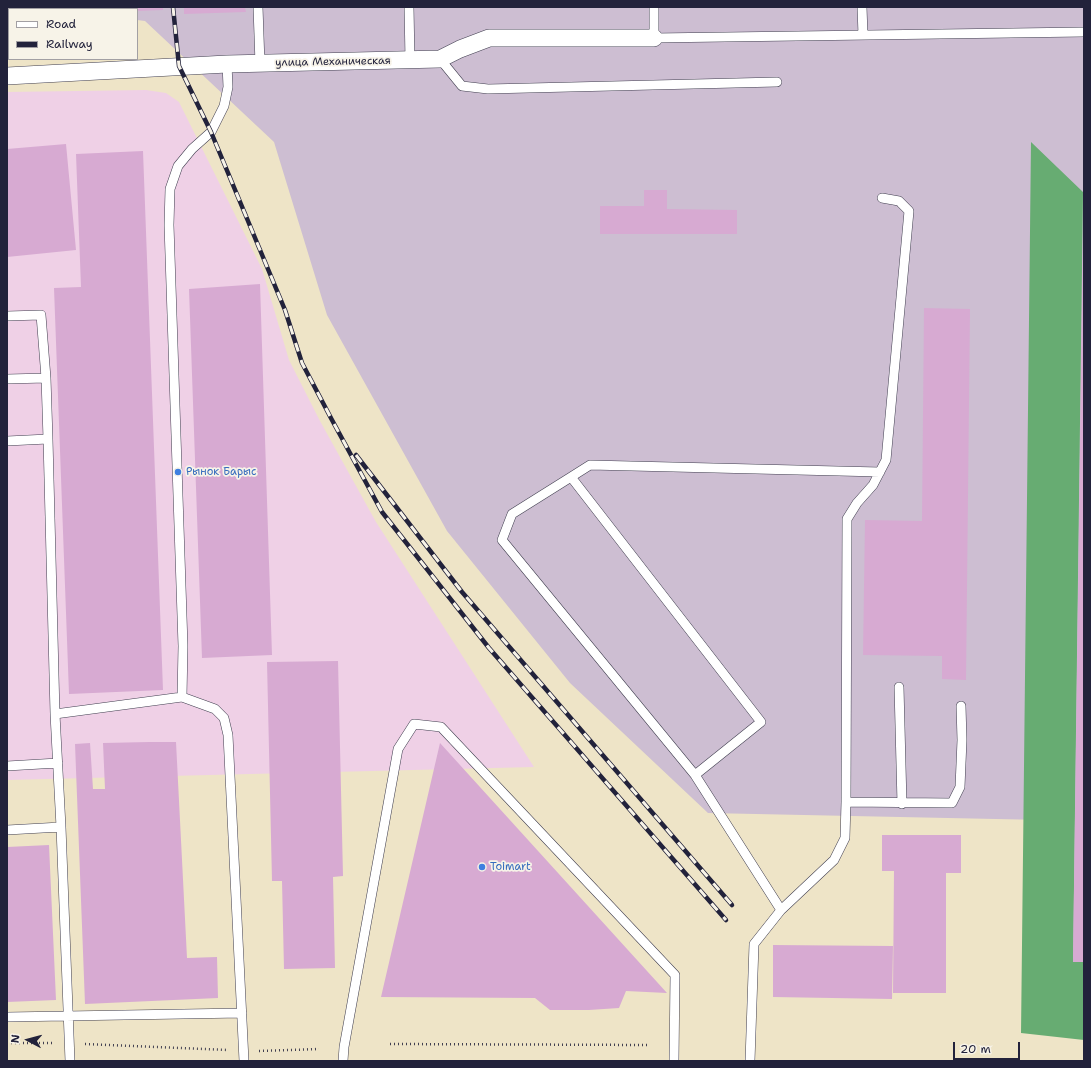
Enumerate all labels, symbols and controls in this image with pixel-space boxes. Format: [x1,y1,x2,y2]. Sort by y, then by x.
legend [8,8,138,60]
text: Road [46,16,76,32]
text: Railway [46,36,93,52]
street label: улица Механическая [275,54,391,70]
place label: Рынок Барыс [186,465,257,479]
marker: Рынок Барыс [173,467,183,477]
place label: Toimart [490,860,531,874]
marker: Toimart [477,862,487,872]
north arrow [8,1020,48,1060]
text: N [8,1034,23,1044]
scale bar [955,1034,1022,1060]
text: 20 m [960,1041,991,1057]

